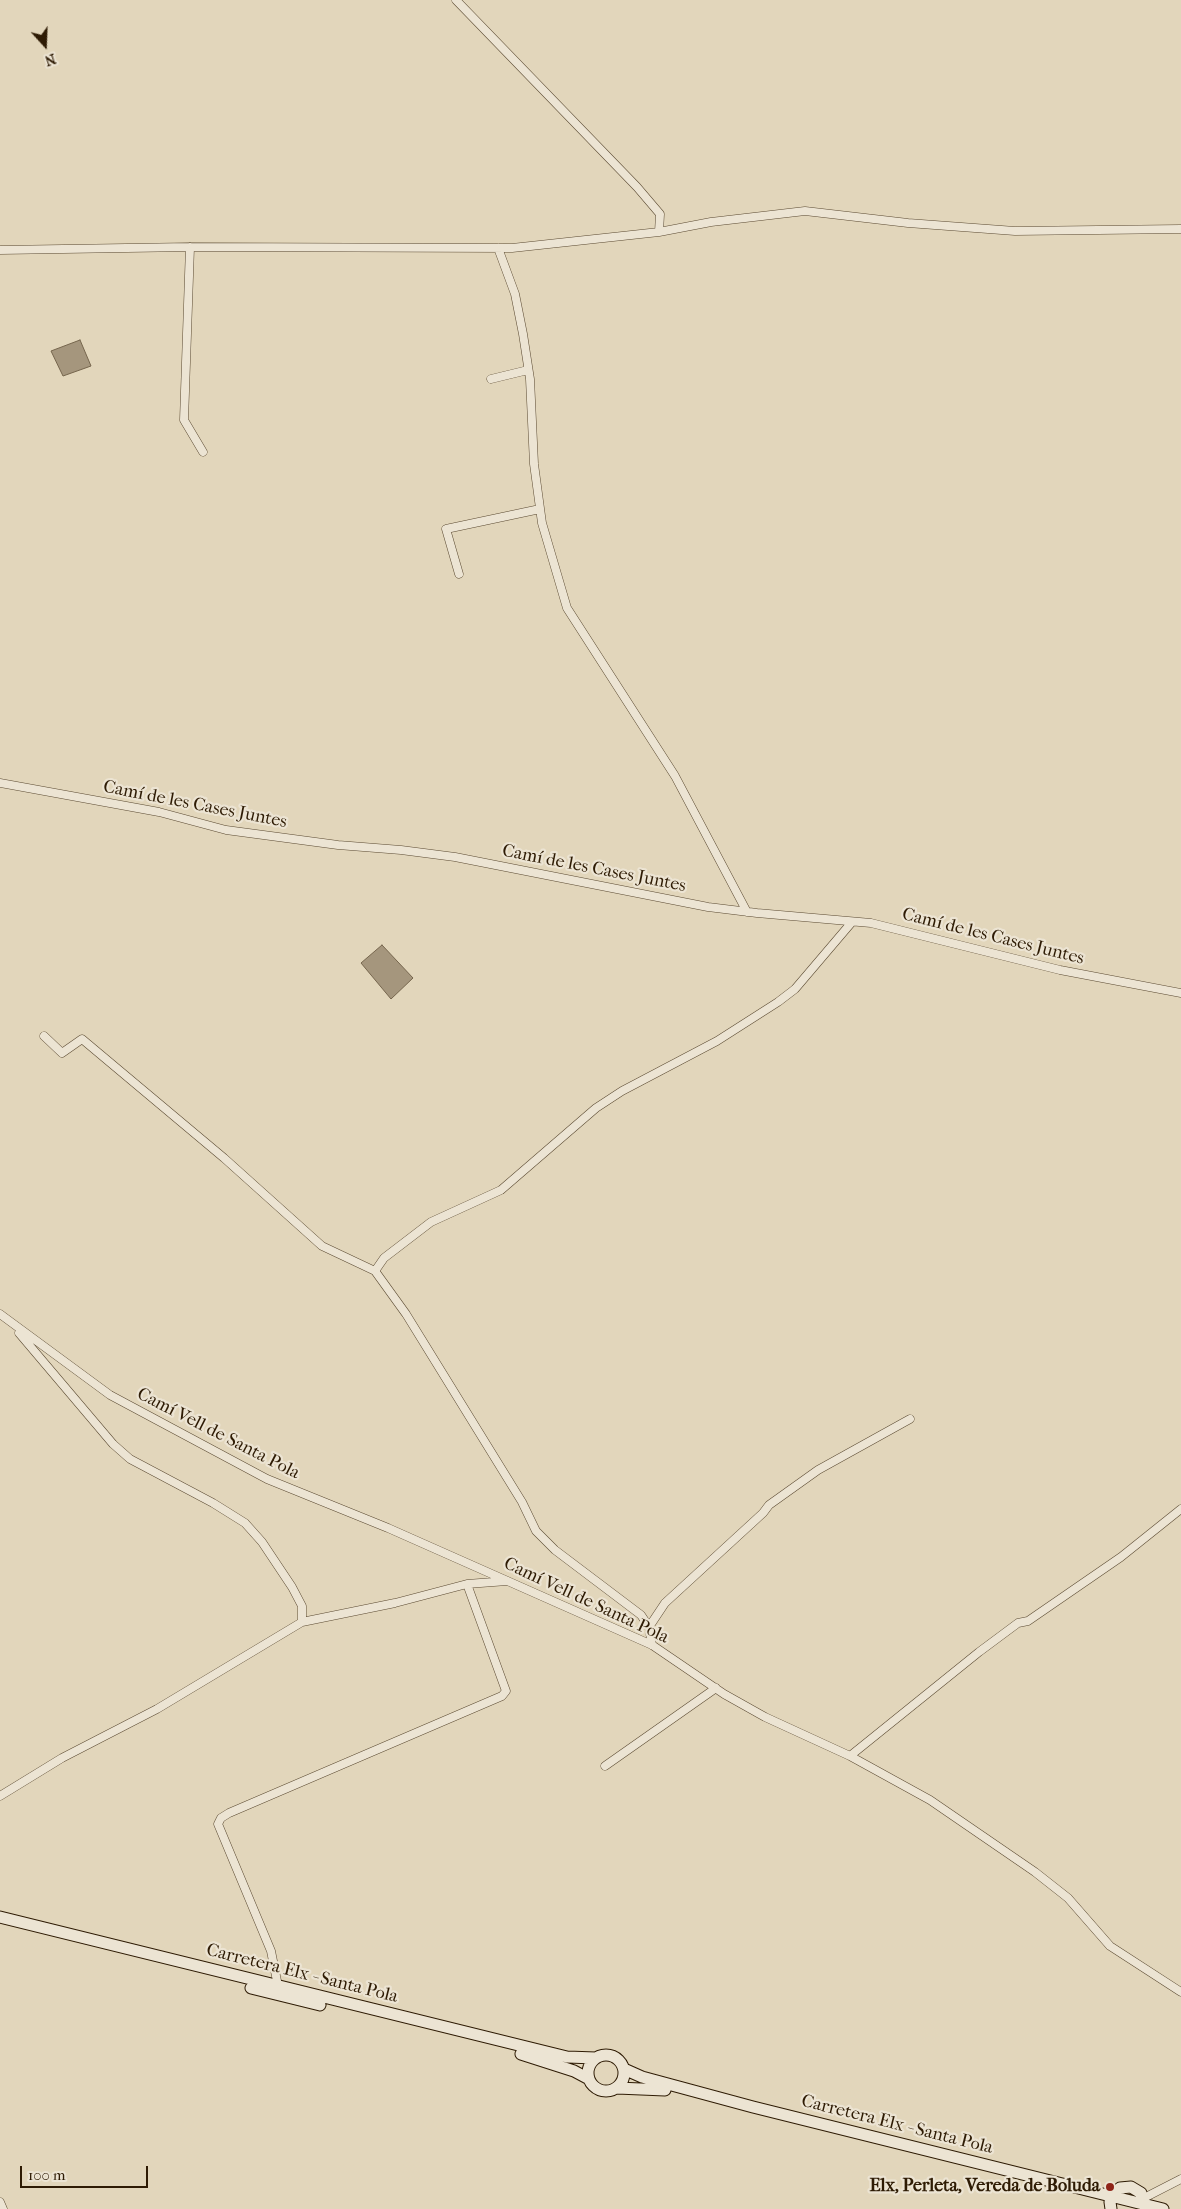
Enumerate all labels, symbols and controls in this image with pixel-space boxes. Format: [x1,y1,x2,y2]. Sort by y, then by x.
north arrow [20,20,70,70]
text: N [42,50,58,69]
street label: Camí de les Cases Juntes [101,777,289,833]
street label: Camí de les Cases Juntes [500,841,688,897]
street label: Camí de les Cases Juntes [900,904,1086,970]
street label: Camí Vell de Santa Pola [133,1384,303,1484]
street label: Camí Vell de Santa Pola [500,1553,672,1649]
street label: Carretera Elx - Santa Pola [204,1940,400,2008]
street label: Carretera Elx - Santa Pola [799,2091,995,2159]
scale bar [22,2156,150,2188]
text: 100 m [28,2166,66,2184]
place label: Elx, Perleta, Vereda de Boluda [870,2176,1100,2198]
marker: Elx, Perleta, Vereda de Boluda [1104,2181,1116,2193]

